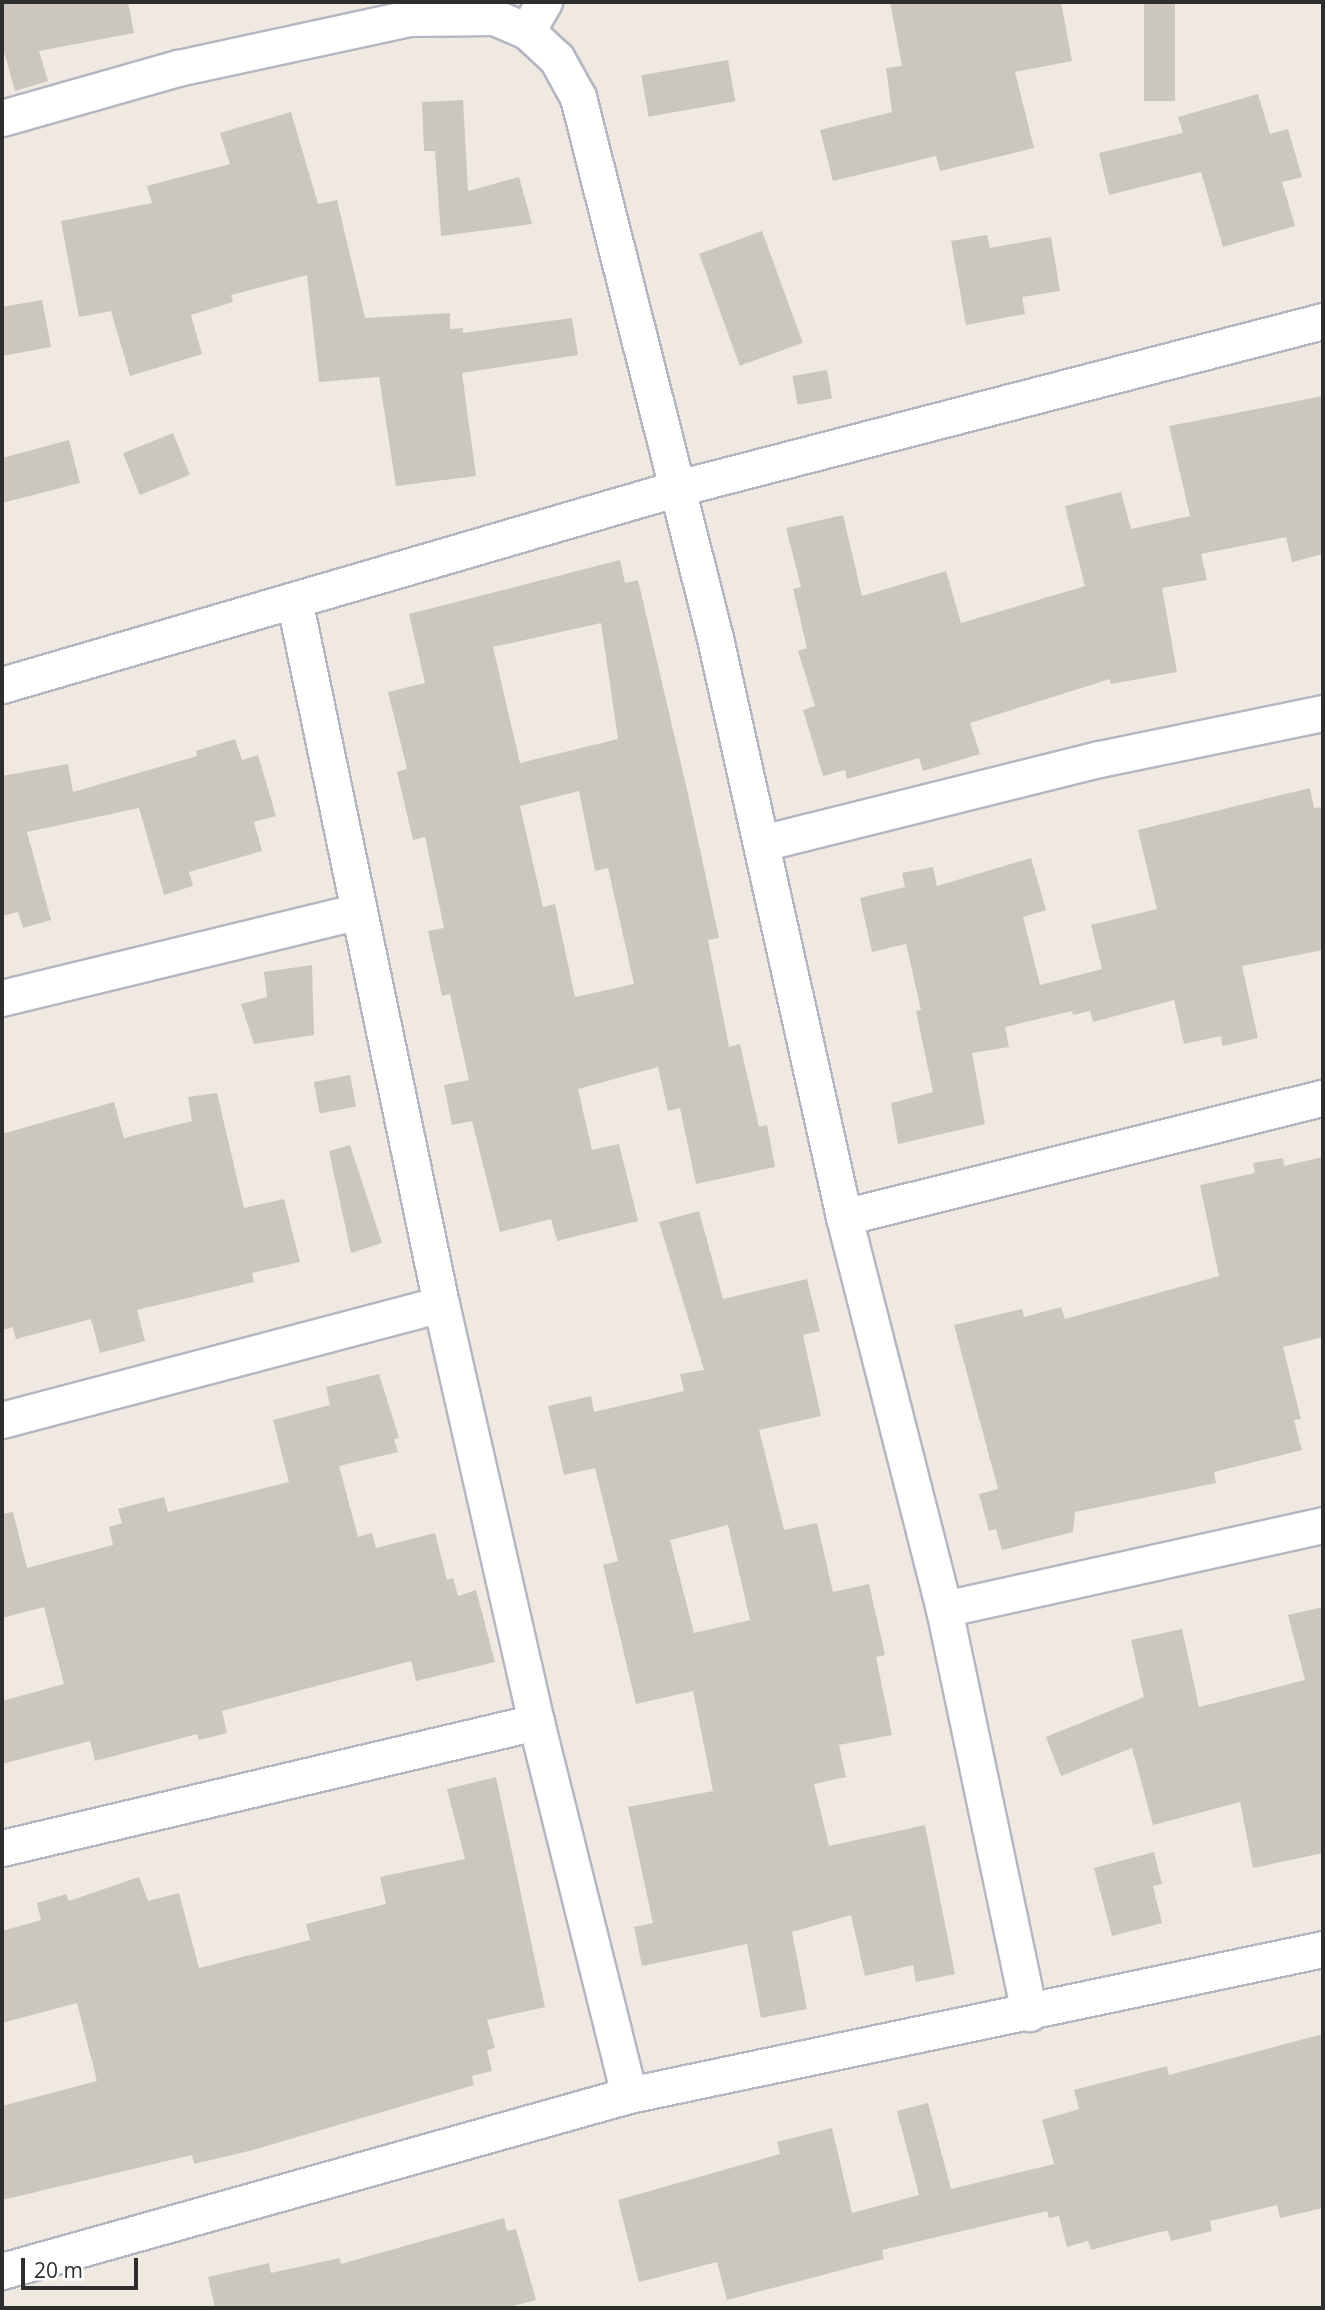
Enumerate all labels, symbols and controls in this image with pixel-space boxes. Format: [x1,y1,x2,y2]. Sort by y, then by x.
scale bar [24,2244,142,2288]
text: 20 m [34,2256,83,2284]

